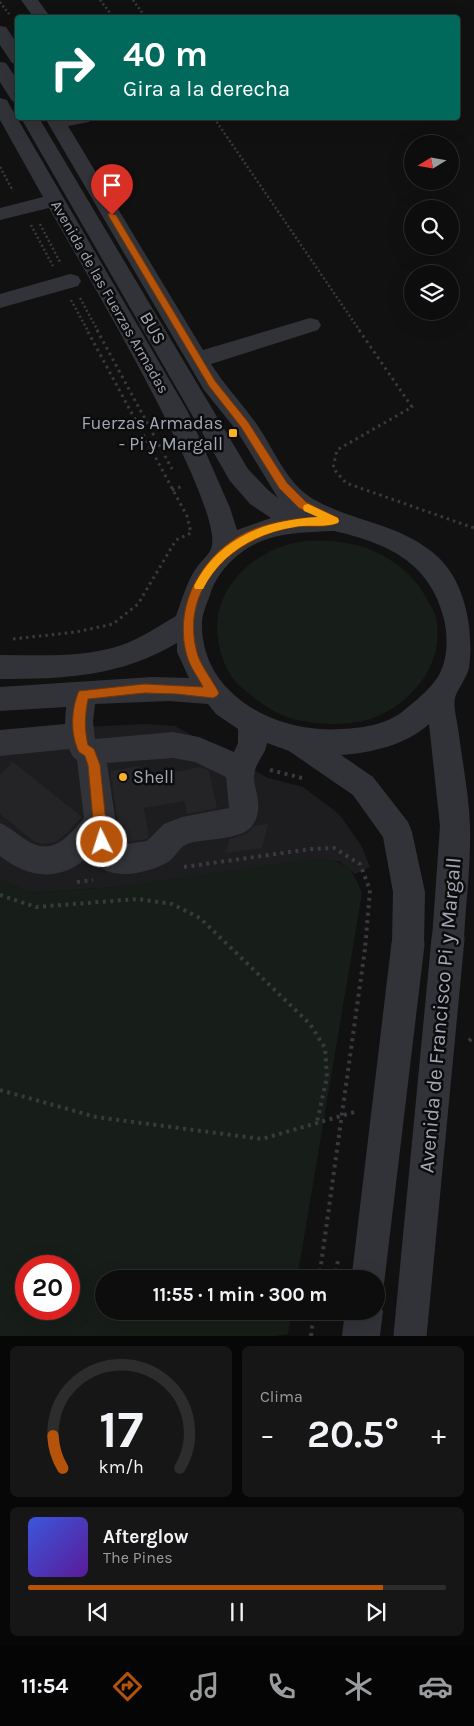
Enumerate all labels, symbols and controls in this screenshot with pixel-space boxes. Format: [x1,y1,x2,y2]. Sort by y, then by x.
text: 40 m [123,34,208,75]
icon: right [40,35,105,100]
text: Gira a la derecha [123,76,290,102]
north arrow [404,135,459,190]
map controls [404,135,459,320]
pin [91,164,133,215]
icon: arrive [98,171,126,199]
street label: Avenida de las Fuerzas Armadas [47,197,173,397]
button: search [404,200,459,255]
button: layers [404,265,459,320]
street label: BUS [135,308,171,348]
place label: Fuerzas Armadas - Pi y Margall [82,412,223,455]
marker: Fuerzas Armadas - Pi y Margall [227,427,239,439]
place label: Shell [133,766,174,788]
marker: Shell [117,771,129,783]
position arrow [75,815,127,867]
street label: Avenida de Francisco Pi y Margall [414,856,466,1174]
speed limit sign: 20 [15,1255,80,1320]
text: 11:55 · 1 min · 300 m [153,1284,327,1306]
text: Clima [260,1387,303,1406]
text: 17 [99,1399,143,1460]
text: 20.5° [307,1412,399,1457]
text: − [260,1418,275,1451]
text: + [431,1418,446,1451]
text: km/h [98,1457,144,1478]
text: Afterglow [103,1526,189,1548]
text: The Pines [103,1548,173,1567]
icon: previous [84,1598,112,1626]
icon: pause [223,1598,251,1626]
icon: next [362,1598,390,1626]
icon: directions [110,1669,145,1704]
icon: music [187,1669,222,1704]
icon: phone [264,1669,299,1704]
icon: climate [341,1669,376,1704]
icon: car [418,1669,453,1704]
text: 11:54 [21,1673,68,1699]

